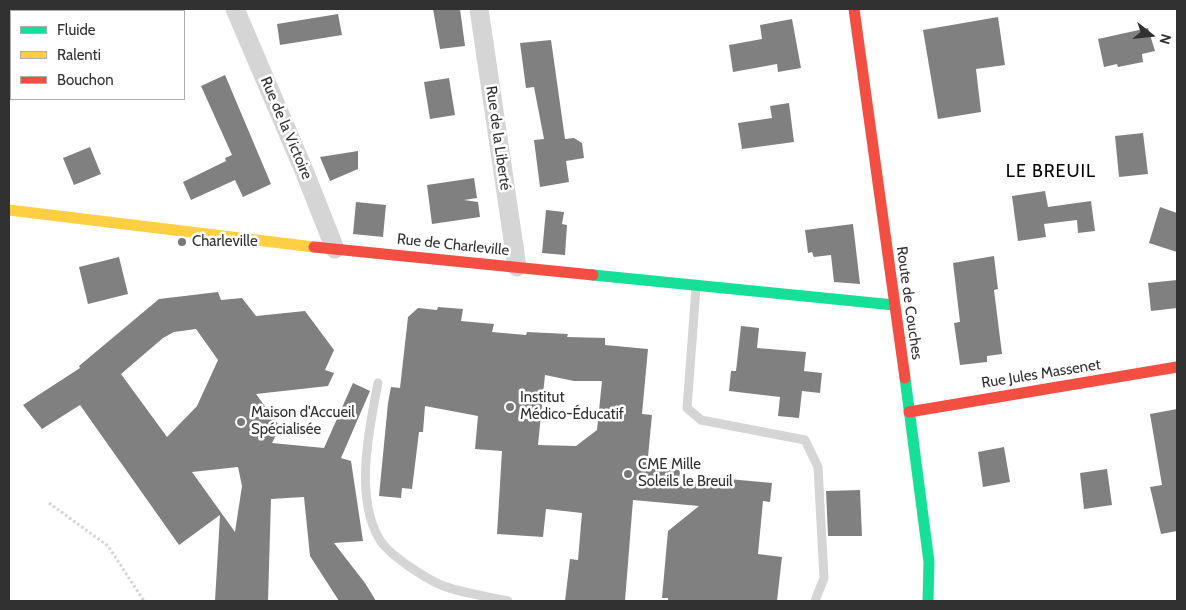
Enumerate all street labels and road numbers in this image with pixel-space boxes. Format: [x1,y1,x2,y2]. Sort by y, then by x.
street label: Rue de la Victoire [256,74,316,182]
street label: Rue de la Liberté [482,85,514,191]
street label: Rue de Charleville [396,230,510,260]
street label: Route de Couches [892,245,926,361]
street label: Rue Jules Massenet [980,356,1102,392]

